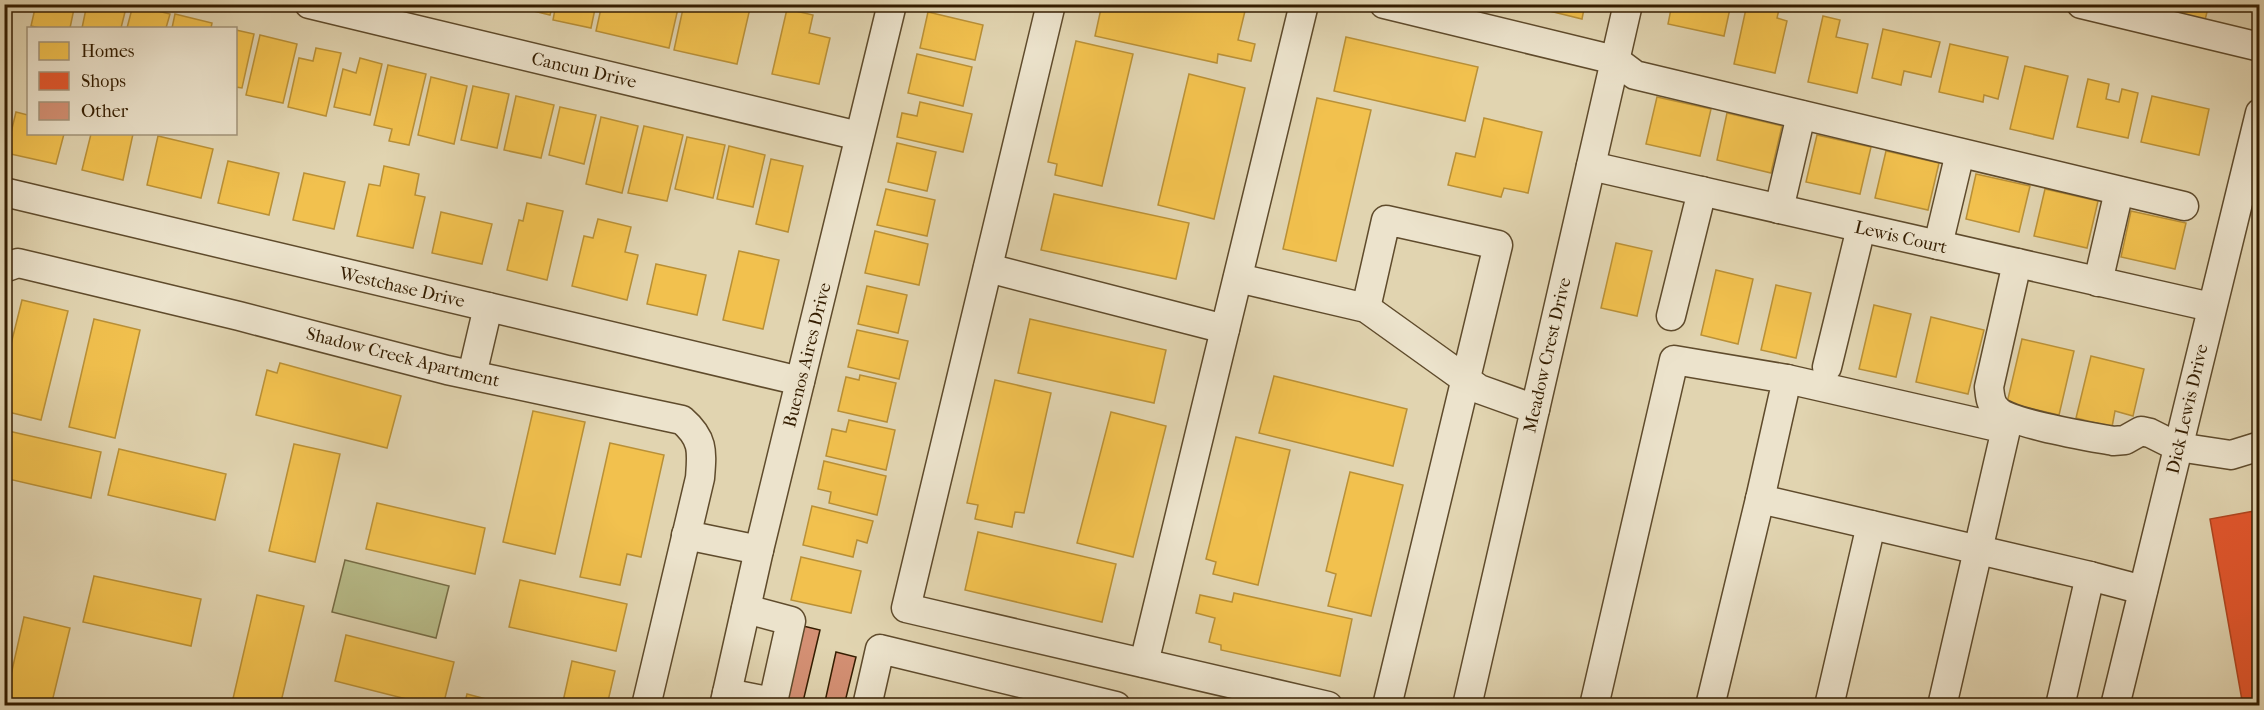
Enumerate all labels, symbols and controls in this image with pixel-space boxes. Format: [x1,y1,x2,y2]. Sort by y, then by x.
legend [27,27,237,135]
text: Homes [81,41,135,62]
street label: Cancun Drive [529,48,639,93]
text: Shops [81,71,126,92]
text: Other [81,101,129,122]
street label: Lewis Court [1853,217,1950,258]
street label: Westchase Drive [336,263,467,312]
street label: Meadow Crest Drive [1519,275,1576,435]
street label: Buenos Aires Drive [779,280,836,430]
street label: Shadow Creek Apartment [304,323,502,392]
street label: Dick Lewis Drive [2162,342,2213,476]

